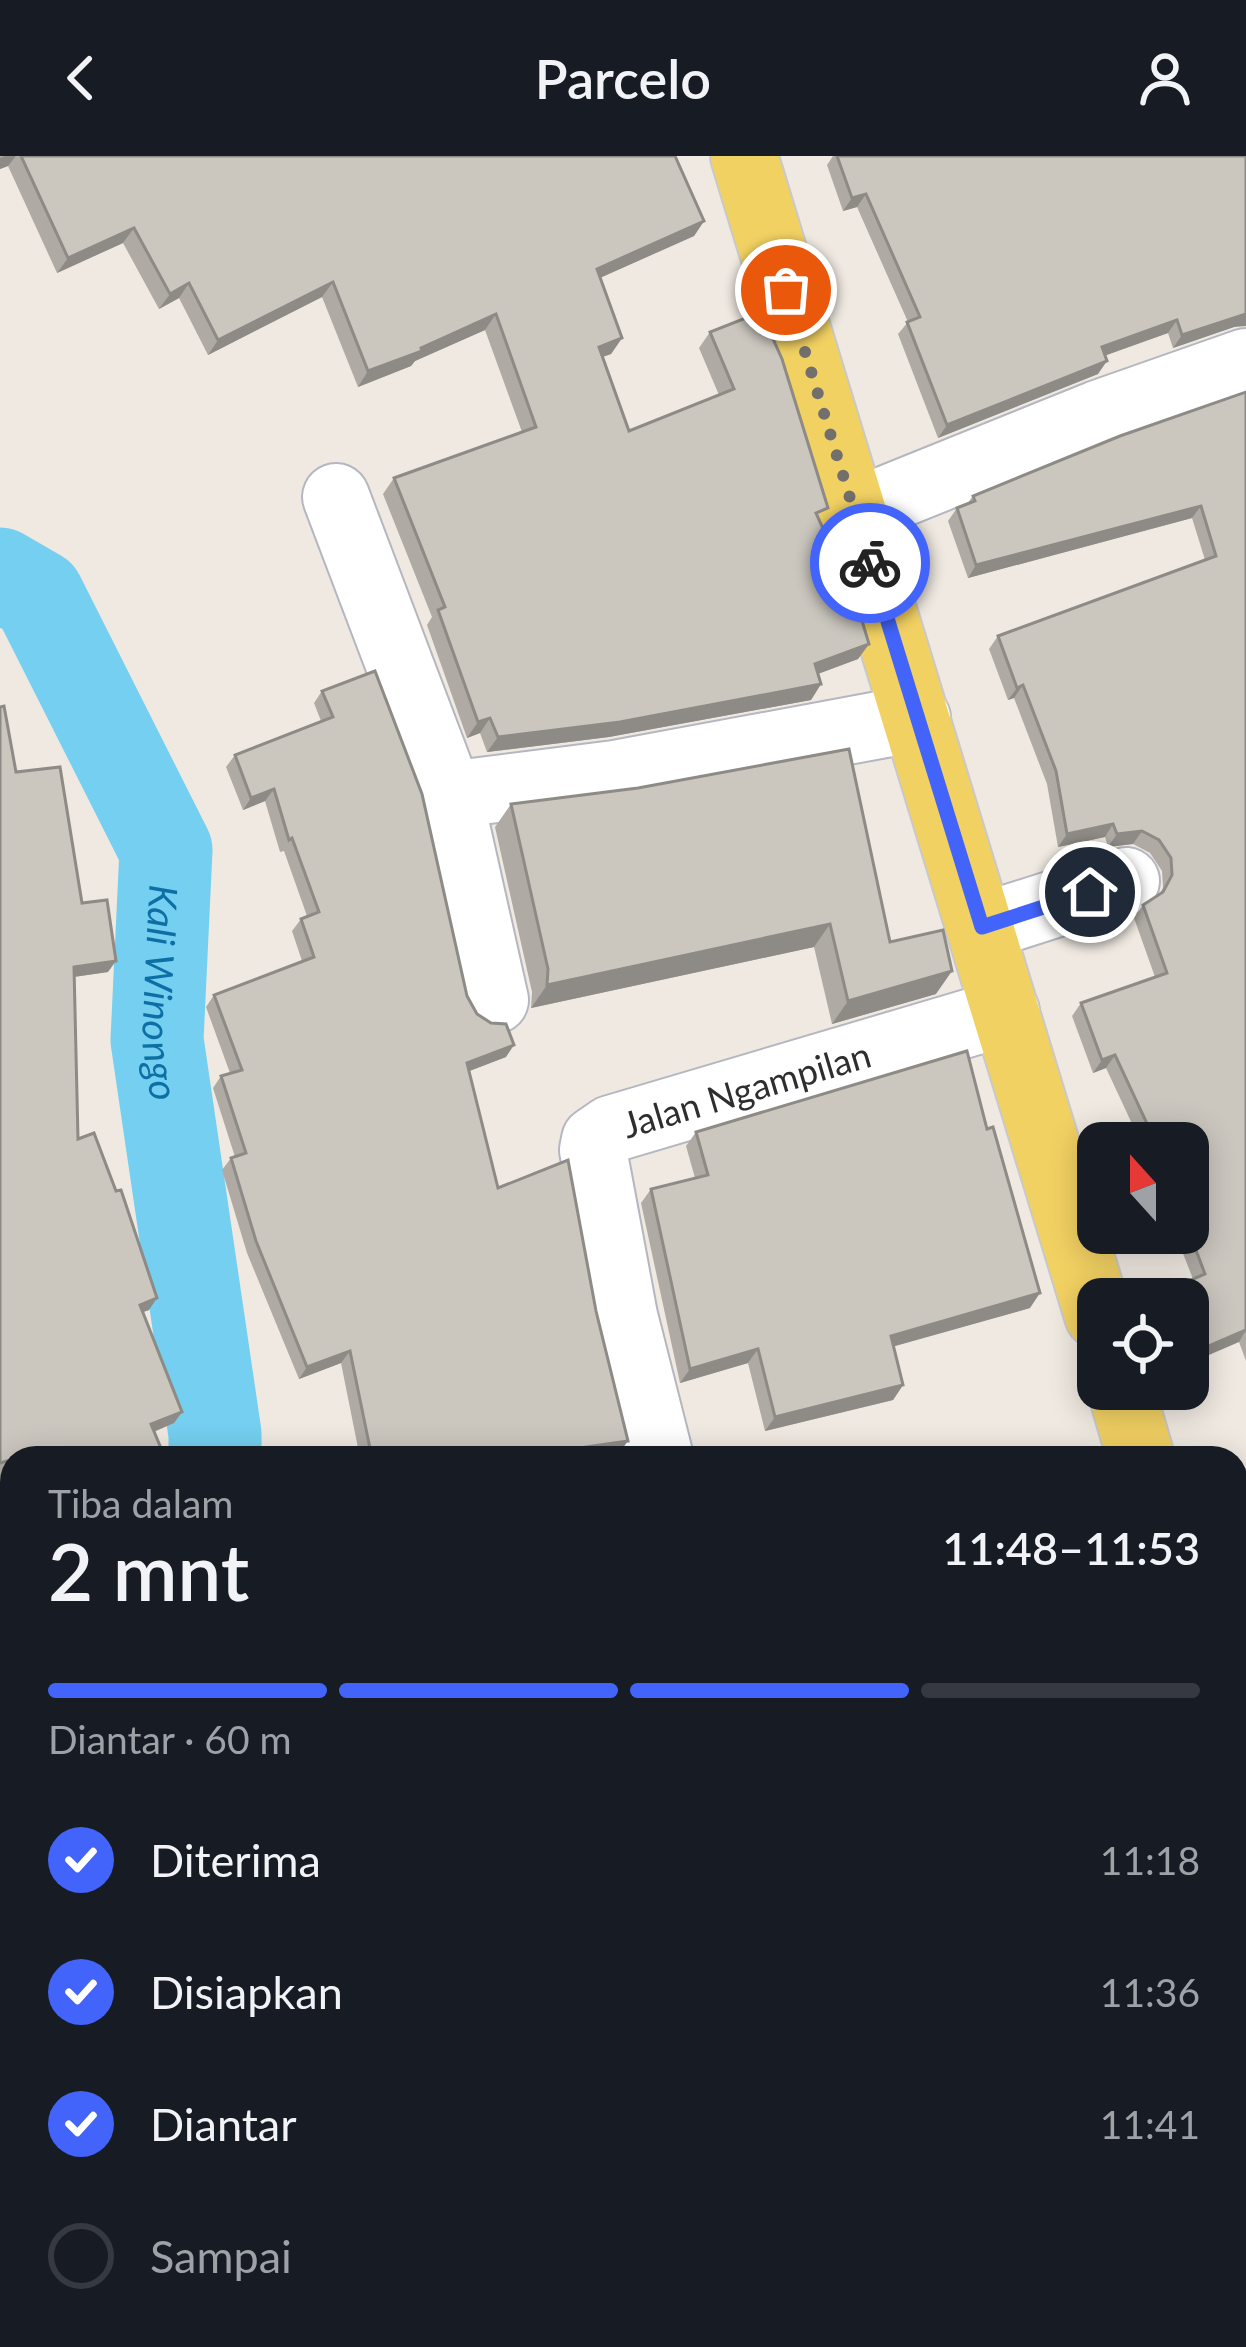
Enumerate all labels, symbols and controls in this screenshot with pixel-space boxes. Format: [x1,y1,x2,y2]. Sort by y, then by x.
icon: back [48,45,114,111]
icon: person [1132,45,1198,111]
text: Parcelo [535,46,711,111]
pin [735,239,837,341]
icon: bag [753,257,819,323]
courier [810,503,930,623]
icon: bike [837,530,903,596]
pin [1039,841,1141,943]
icon: home [1057,859,1123,925]
water label: Kali Winongo [134,884,189,1103]
street label: Jalan Ngampilan [617,1031,875,1146]
north arrow [1077,1122,1209,1254]
map controls [1077,1122,1209,1410]
button: locate [1077,1278,1209,1410]
text: Tiba dalam [48,1480,233,1526]
text: 11:48–11:53 [942,1521,1200,1575]
text: 2 mnt [48,1524,249,1618]
text: Diantar · 60 m [48,1716,292,1762]
icon: check [48,1827,114,1893]
text: Diterima [150,1833,321,1887]
text: 11:18 [1100,1837,1200,1883]
icon: check [48,1959,114,2025]
text: Disiapkan [150,1965,343,2019]
text: 11:36 [1100,1969,1200,2015]
icon: check [48,2091,114,2157]
text: Diantar [150,2097,297,2151]
text: 11:41 [1100,2101,1200,2147]
text: Sampai [150,2229,292,2283]

